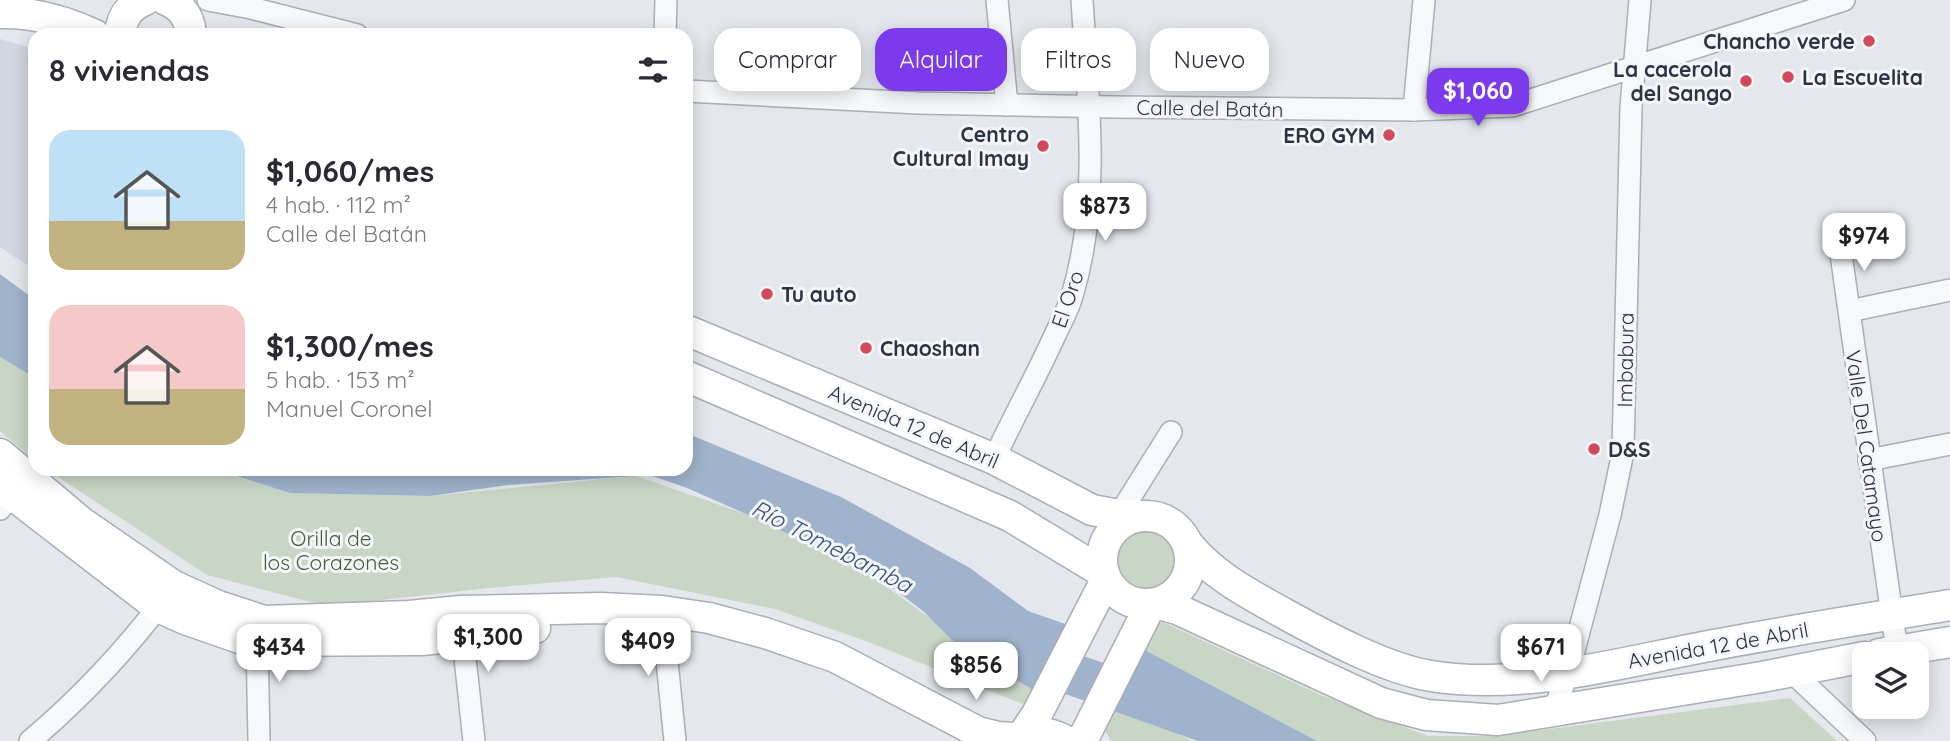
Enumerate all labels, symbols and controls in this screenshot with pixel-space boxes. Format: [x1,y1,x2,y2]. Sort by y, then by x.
chip: Comprar [714,28,861,91]
chip: Alquilar [875,28,1007,91]
chip: Filtros [1021,28,1136,91]
chip: Nuevo [1150,28,1269,91]
place label: Chancho verde [1703,28,1855,54]
marker: Chancho verde [1861,33,1877,49]
text: 8 viviendas [49,51,209,89]
icon: filters [634,51,672,89]
place label: La cacerola del Sango [1613,56,1732,106]
place label: La Escuelita [1802,64,1923,90]
pin: $1,060 [1421,68,1535,128]
marker: La Escuelita [1780,69,1796,85]
marker: La cacerola del Sango [1738,73,1754,89]
text: $1,060 [1443,76,1513,105]
street label: Calle del Batán [1136,94,1284,122]
place label: Centro Cultural Imay [893,121,1029,171]
place label: ERO GYM [1283,122,1375,148]
marker: ERO GYM [1381,127,1397,143]
marker: Centro Cultural Imay [1035,138,1051,154]
text: $1,060/mes [266,152,434,190]
icon: home [105,158,189,242]
pin: $873 [1064,184,1146,243]
text: 4 hab. · 112 m² [266,190,411,219]
text: $873 [1079,191,1131,220]
pin: $974 [1823,214,1905,273]
text: Calle del Batán [266,219,427,248]
text: $974 [1838,221,1890,250]
street label: El Oro [1045,267,1089,331]
place label: Tu auto [781,281,857,307]
marker: Tu auto [759,286,775,302]
street label: Imbabura [1611,312,1639,408]
text: $1,300/mes [266,327,434,365]
icon: home [105,333,189,417]
place label: Chaoshan [880,335,980,361]
marker: Chaoshan [858,340,874,356]
street label: Valle Del Catamayo [1841,348,1893,544]
text: 5 hab. · 153 m² [266,365,415,394]
street label: Avenida 12 de Abril [825,378,1003,474]
text: Manuel Coronel [266,394,433,423]
place label: D&S [1608,436,1650,462]
marker: D&S [1586,441,1602,457]
water label: Río Tomebamba [747,493,918,599]
park label: Orilla de los Corazones [263,525,399,575]
pin: $1,300 [431,614,545,674]
street label: Avenida 12 de Abril [1626,616,1810,674]
pin: $409 [607,618,689,678]
text: $1,300 [453,622,523,651]
pin: $434 [238,624,320,684]
pin: $671 [1500,624,1582,684]
text: $409 [621,626,675,655]
text: $434 [252,632,306,661]
text: $671 [1517,632,1565,661]
pin: $856 [935,642,1017,702]
map controls [1852,642,1929,719]
button: layers [1852,642,1929,719]
text: $856 [950,650,1002,679]

